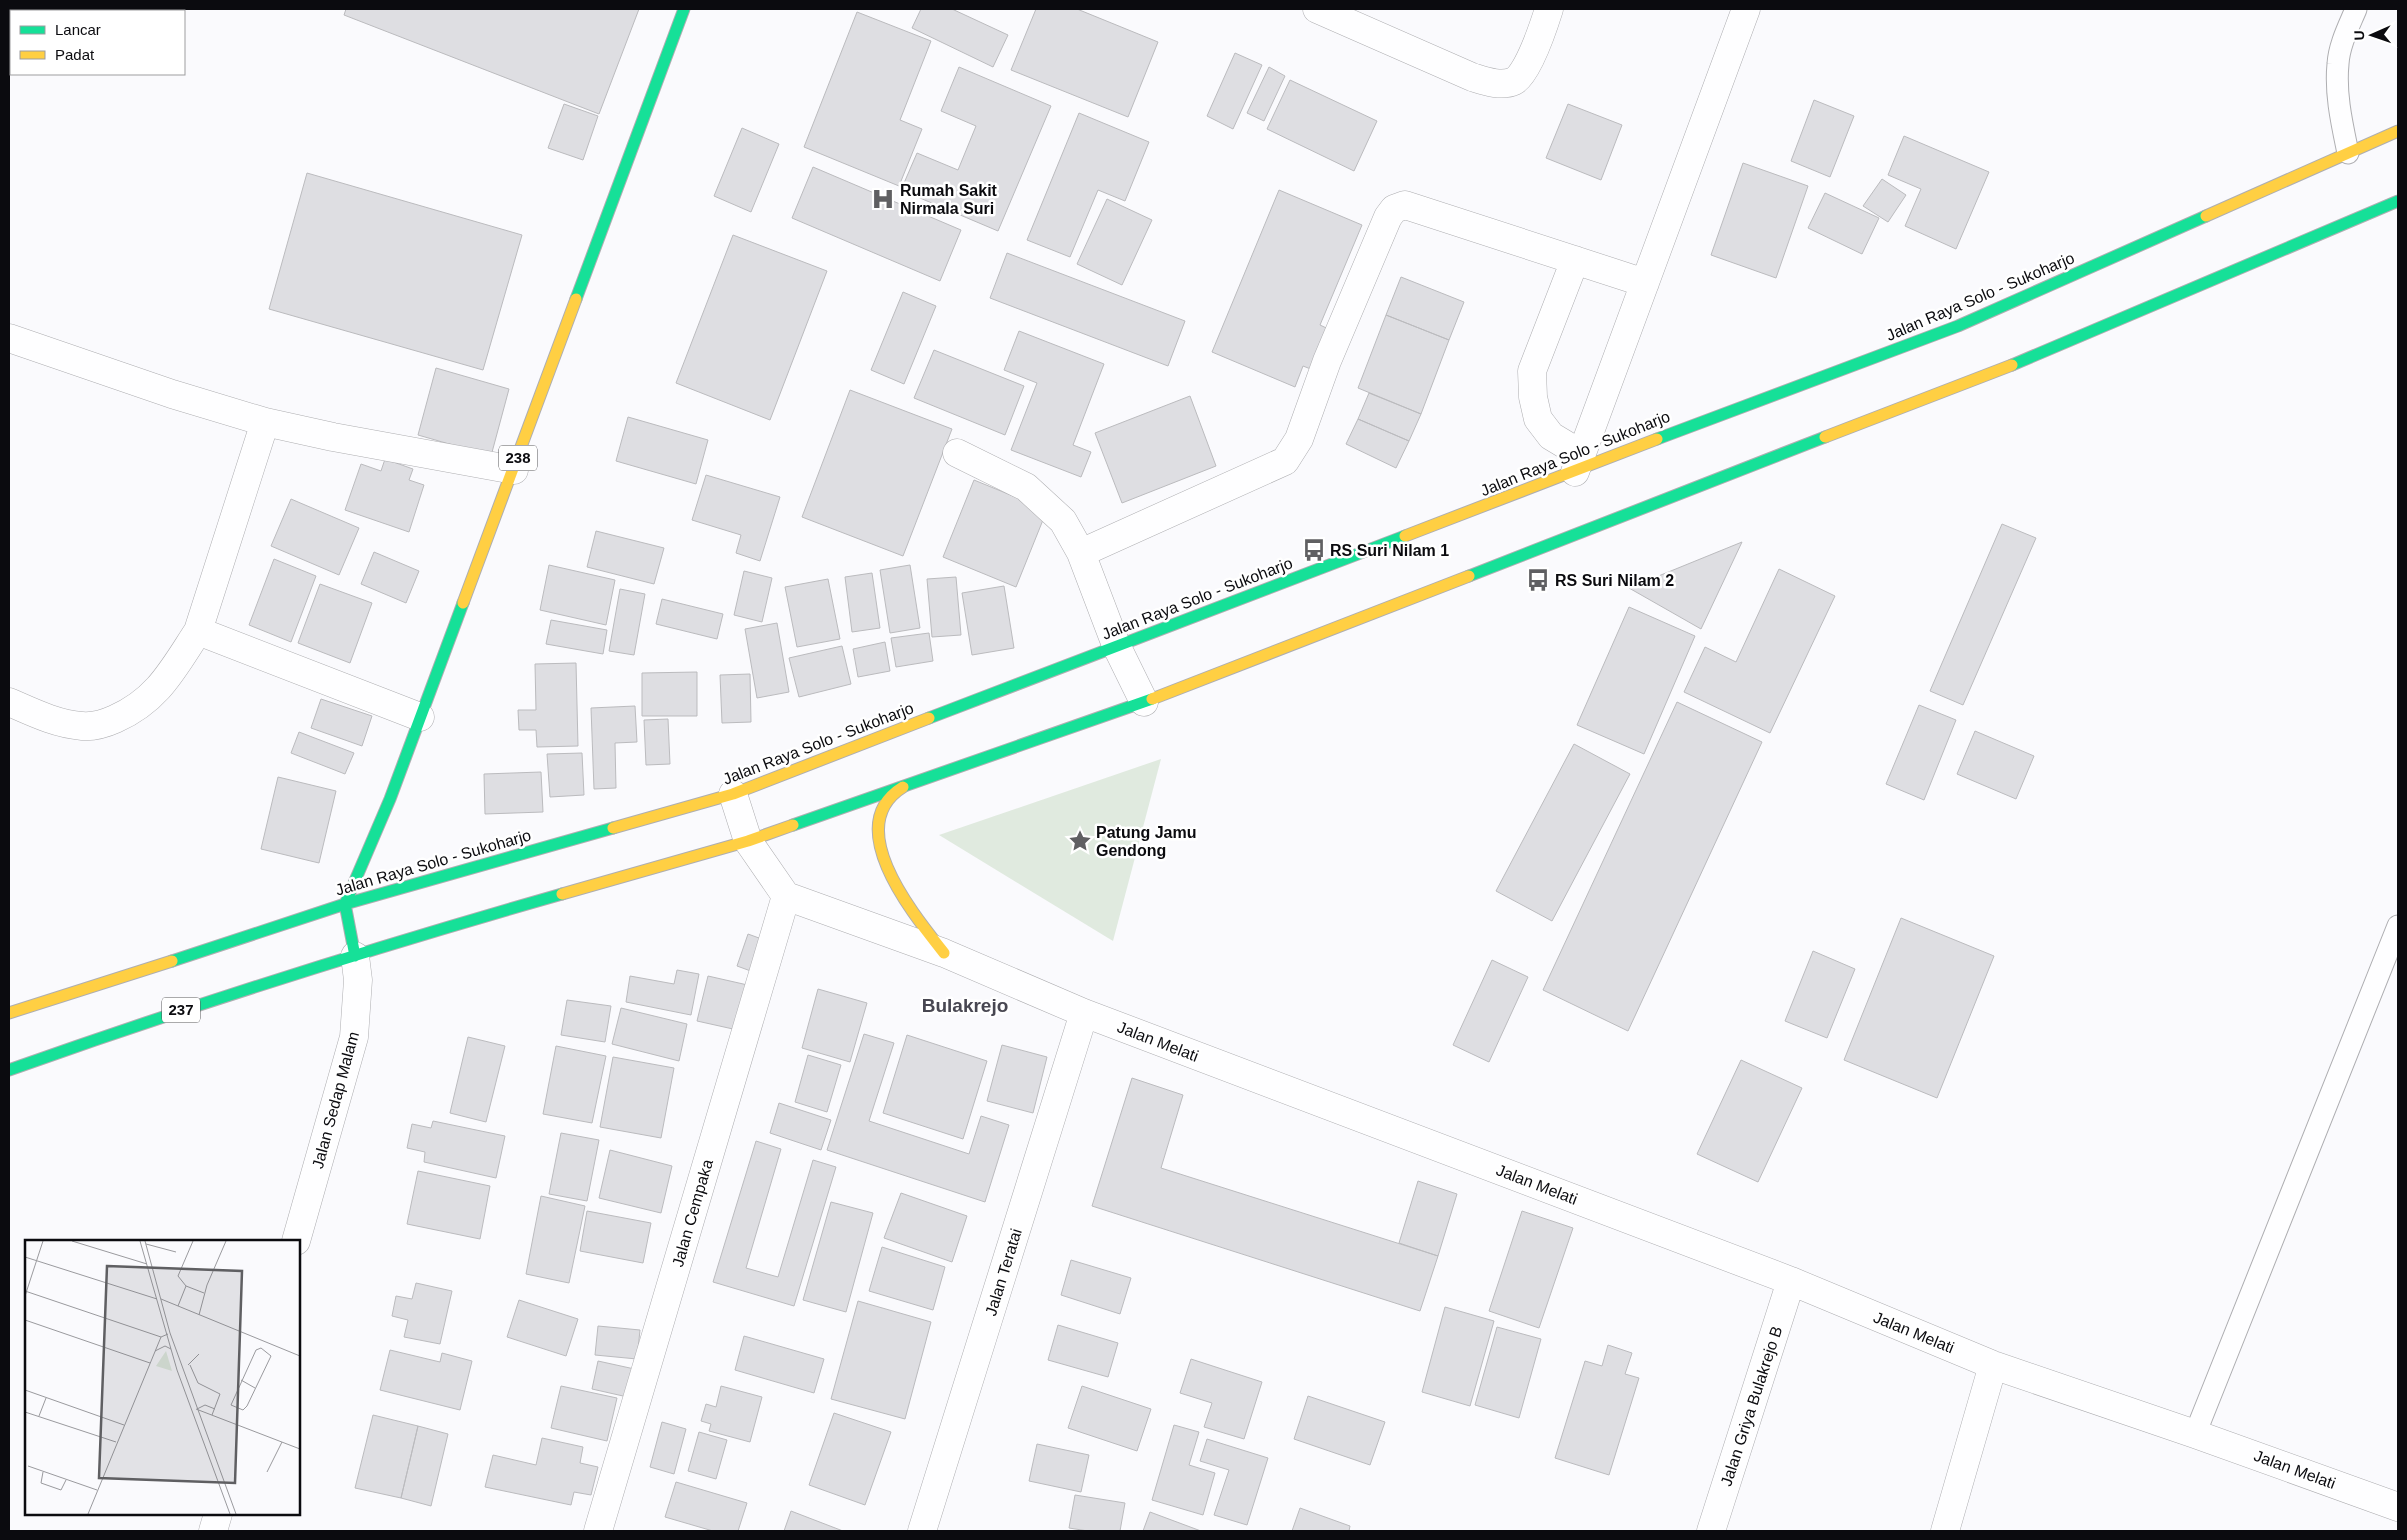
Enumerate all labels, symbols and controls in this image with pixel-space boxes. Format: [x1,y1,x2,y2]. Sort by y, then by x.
legend [10,10,185,75]
north arrow [2347,10,2397,60]
text: Lancar [55,21,101,38]
text: U [2351,30,2367,41]
text: Padat [55,46,95,63]
place label: Rumah Sakit Nirmala Suri [900,182,998,217]
hospital icon: Rumah Sakit Nirmala Suri [870,186,896,212]
street label: Jalan Raya Solo - Sukoharjo [1884,249,2077,344]
street label: Jalan Raya Solo - Sukoharjo [1478,408,1672,499]
road number: 238 [499,446,537,470]
bus stop icon: RS Suri Nilam 1 [1301,537,1327,563]
place label: RS Suri Nilam 1 [1330,542,1449,559]
street label: Jalan Raya Solo - Sukoharjo [1099,554,1295,643]
bus stop icon: RS Suri Nilam 2 [1525,567,1551,593]
place label: RS Suri Nilam 2 [1555,572,1674,589]
street label: Jalan Raya Solo - Sukoharjo [720,699,916,788]
place label: Patung Jamu Gendong [1096,824,1196,859]
street label: Jalan Raya Solo - Sukoharjo [333,826,533,899]
place icon: Patung Jamu Gendong [1067,828,1093,854]
district label: Bulakrejo [922,995,1008,1016]
road number: 237 [162,998,200,1022]
street label: Jalan Melati [1115,1018,1201,1065]
street label: Jalan Sedap Malam [309,1030,362,1171]
street label: Jalan Cempaka [669,1157,716,1269]
street label: Jalan Melati [1494,1161,1580,1208]
street label: Jalan Teratai [982,1226,1025,1318]
inset map [25,1240,300,1515]
street label: Jalan Melati [1871,1309,1957,1356]
street label: Jalan Griya Bulakrejo B [1718,1324,1785,1488]
street label: Jalan Melati [2252,1447,2338,1492]

